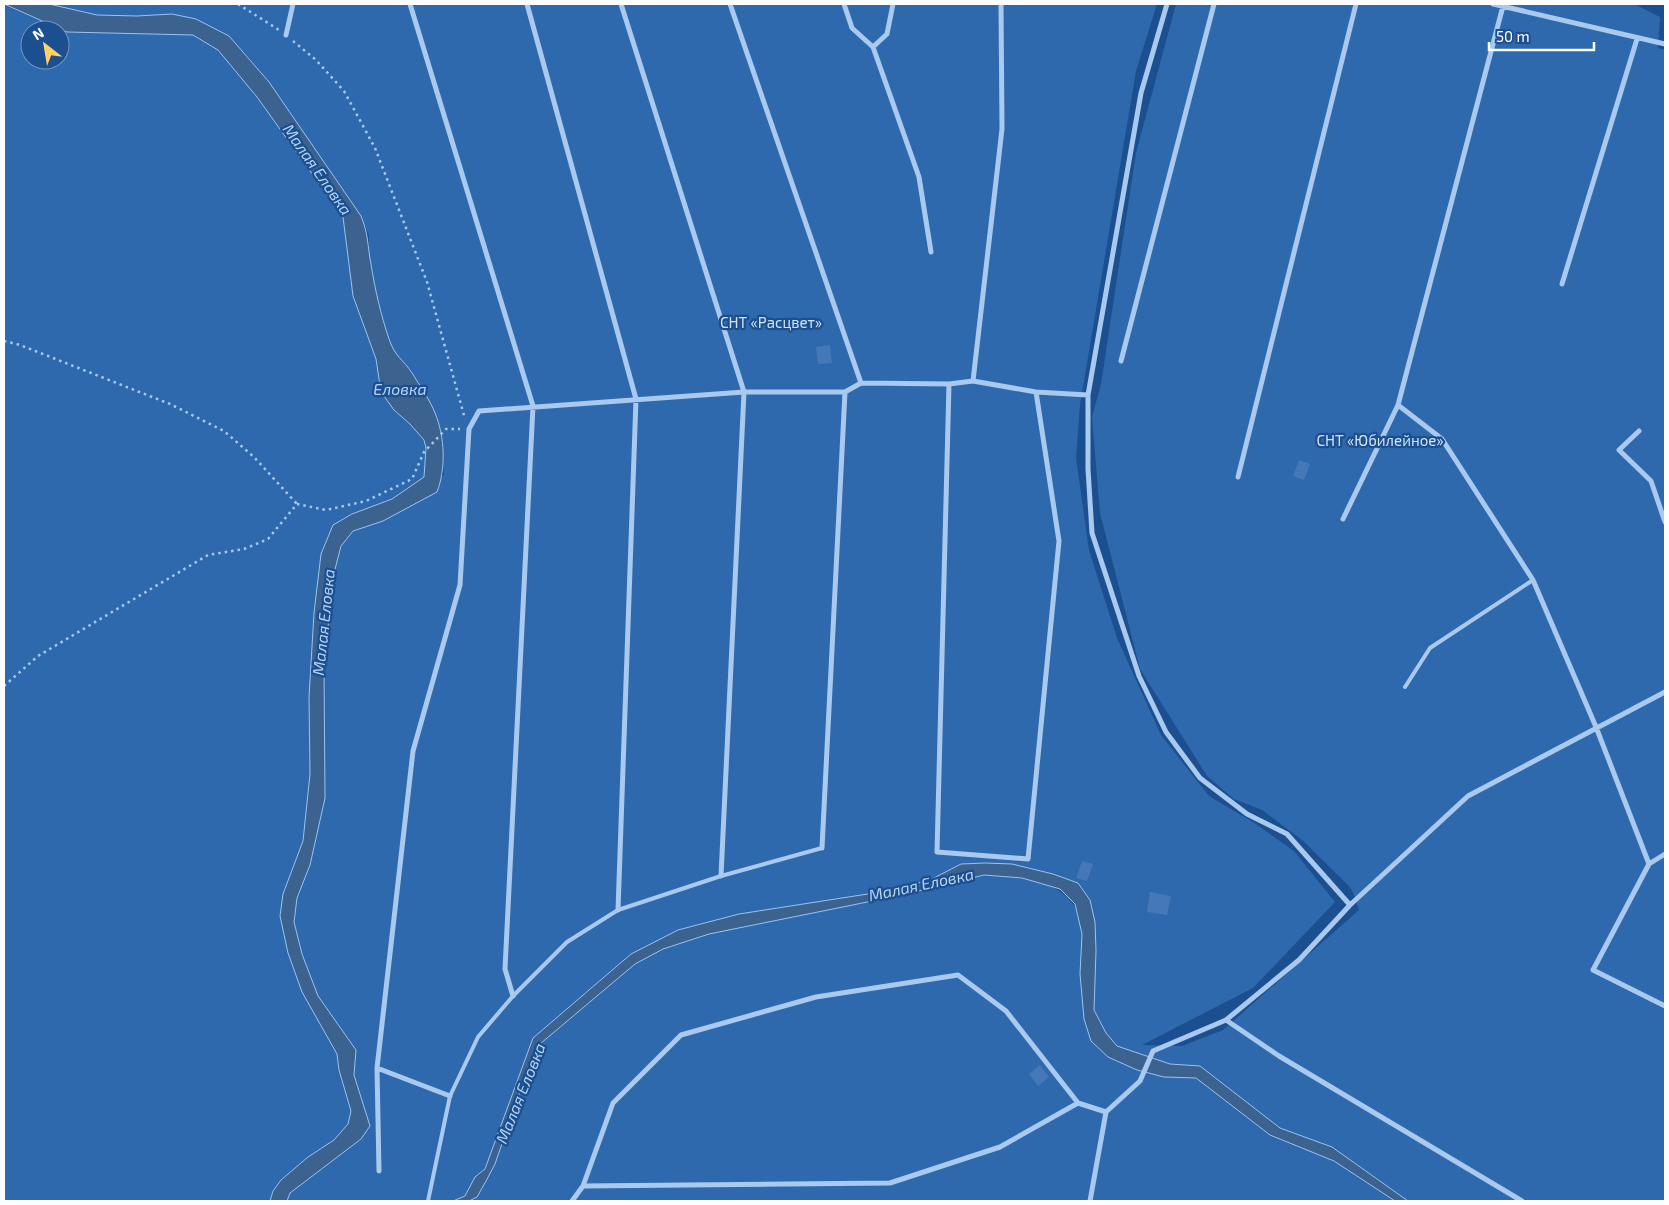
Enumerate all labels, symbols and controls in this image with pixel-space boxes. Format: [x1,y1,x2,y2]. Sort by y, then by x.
north arrow [20,20,70,70]
scale bar [1489,20,1594,52]
text: N [29,24,47,43]
text: 50 m [1496,27,1530,45]
water label: Малая Еловка [280,120,356,218]
park label: СНТ «Расцвет» [720,313,822,331]
water label: Еловка [373,379,427,398]
park label: СНТ «Юбилейное» [1316,431,1444,449]
water label: Малая Еловка [308,568,338,676]
water label: Малая Еловка [867,864,975,904]
water label: Малая Еловка [491,1040,549,1146]

